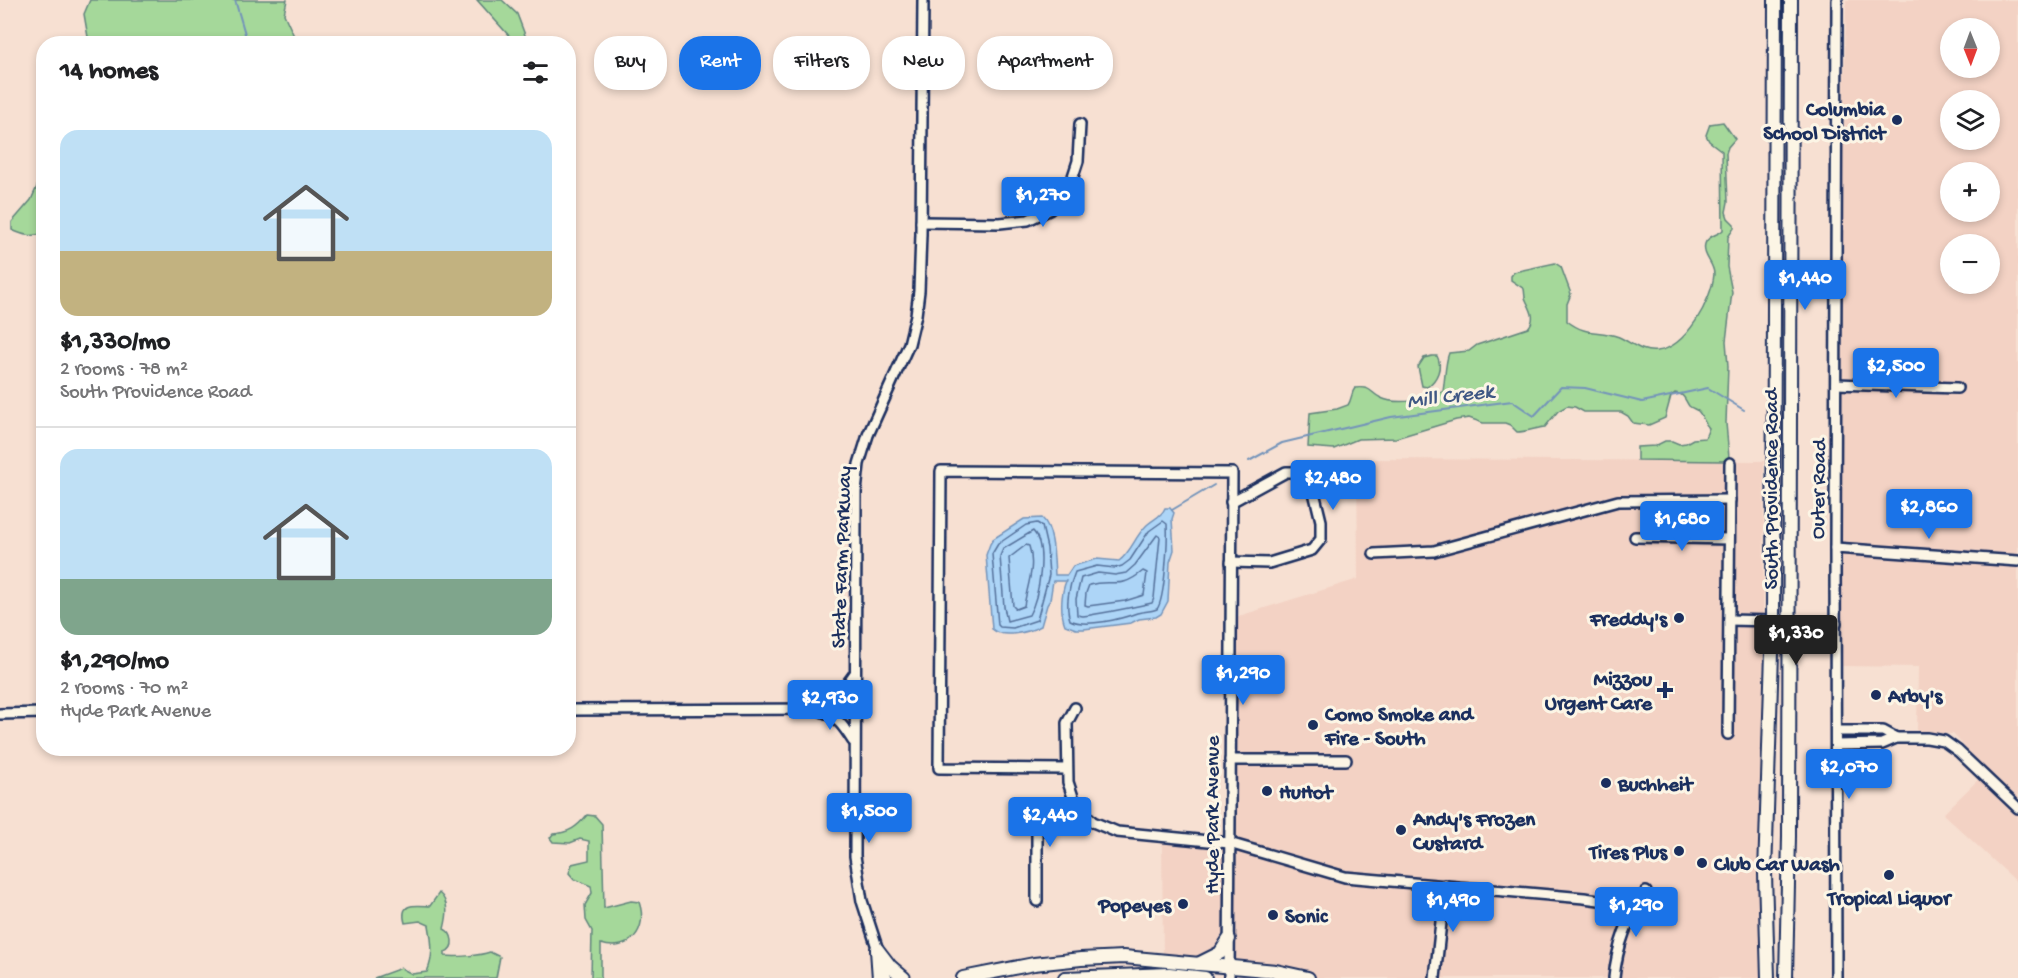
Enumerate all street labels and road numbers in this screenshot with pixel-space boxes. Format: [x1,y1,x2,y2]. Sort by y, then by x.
street label: South Providence Road [1761,387,1786,590]
street label: Outer Road [1807,437,1834,539]
street label: State Farm Parkway [828,466,859,649]
street label: Hyde Park Avenue [1202,735,1227,894]

